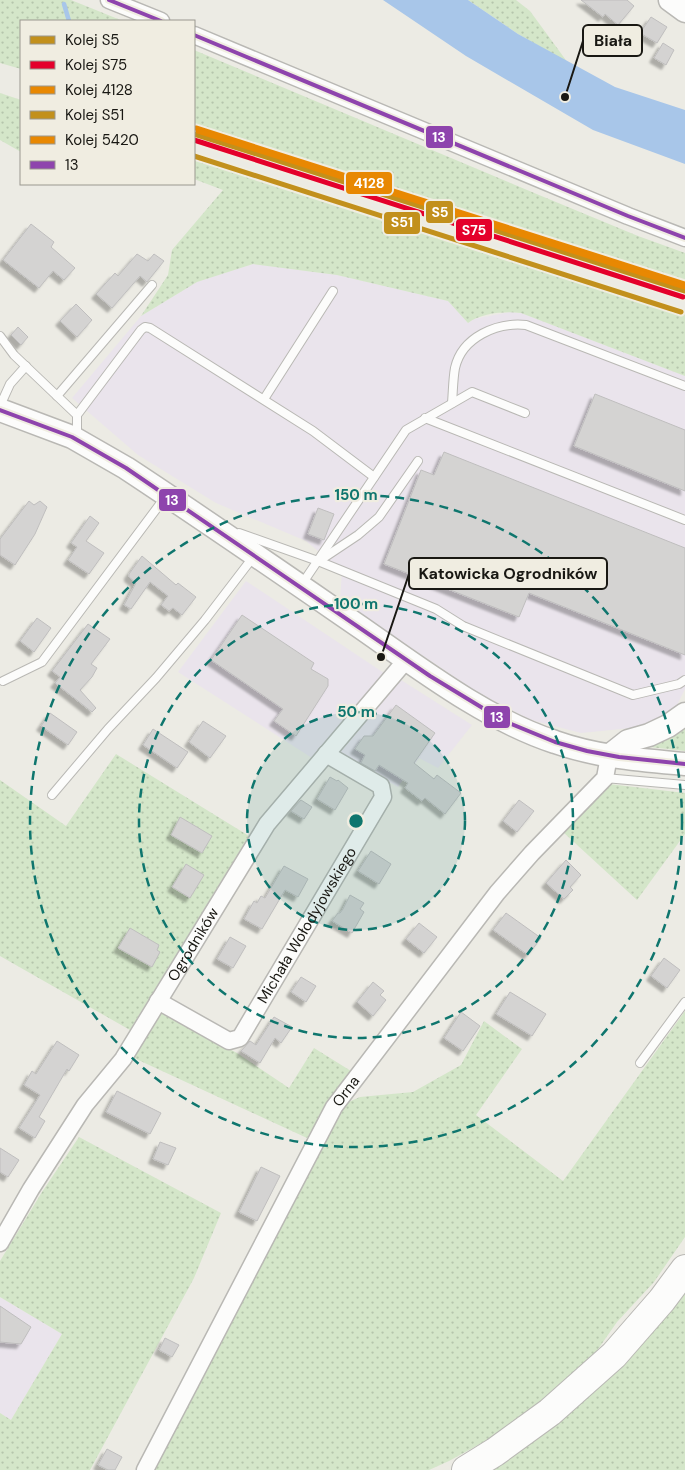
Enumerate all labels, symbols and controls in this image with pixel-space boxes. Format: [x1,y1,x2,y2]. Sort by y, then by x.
legend [20,20,195,185]
callout: Biała [583,25,642,56]
text: Kolej S5 [65,30,120,50]
text: Biała [594,30,632,51]
text: Kolej S75 [65,55,127,75]
text: Kolej 4128 [65,80,133,100]
text: Kolej S51 [65,105,124,125]
line badge: 13 [425,125,454,149]
text: 13 [432,128,446,146]
text: Kolej 5420 [65,130,139,150]
text: 13 [65,155,79,175]
line badge: 4128 [345,171,393,195]
text: 4128 [353,174,385,192]
line badge: S5 [425,200,454,224]
text: S5 [431,203,449,221]
line badge: S51 [383,211,421,235]
text: S51 [391,213,413,231]
line badge: S75 [455,218,493,242]
text: S75 [462,221,486,239]
text: 150 m [335,485,378,505]
line badge: 13 [158,488,187,512]
text: 13 [165,491,179,509]
callout: Katowicka Ogrodników [409,558,607,589]
text: Katowicka Ogrodników [419,563,597,584]
text: 100 m [334,594,378,614]
text: 50 m [337,702,375,722]
line badge: 13 [483,705,511,729]
text: 13 [490,708,504,726]
centre of rings [347,812,365,830]
street label: Michała Wołodyjowskiego [253,843,361,1007]
street label: Ogrodników [163,904,224,985]
street label: Orna [328,1072,364,1111]

